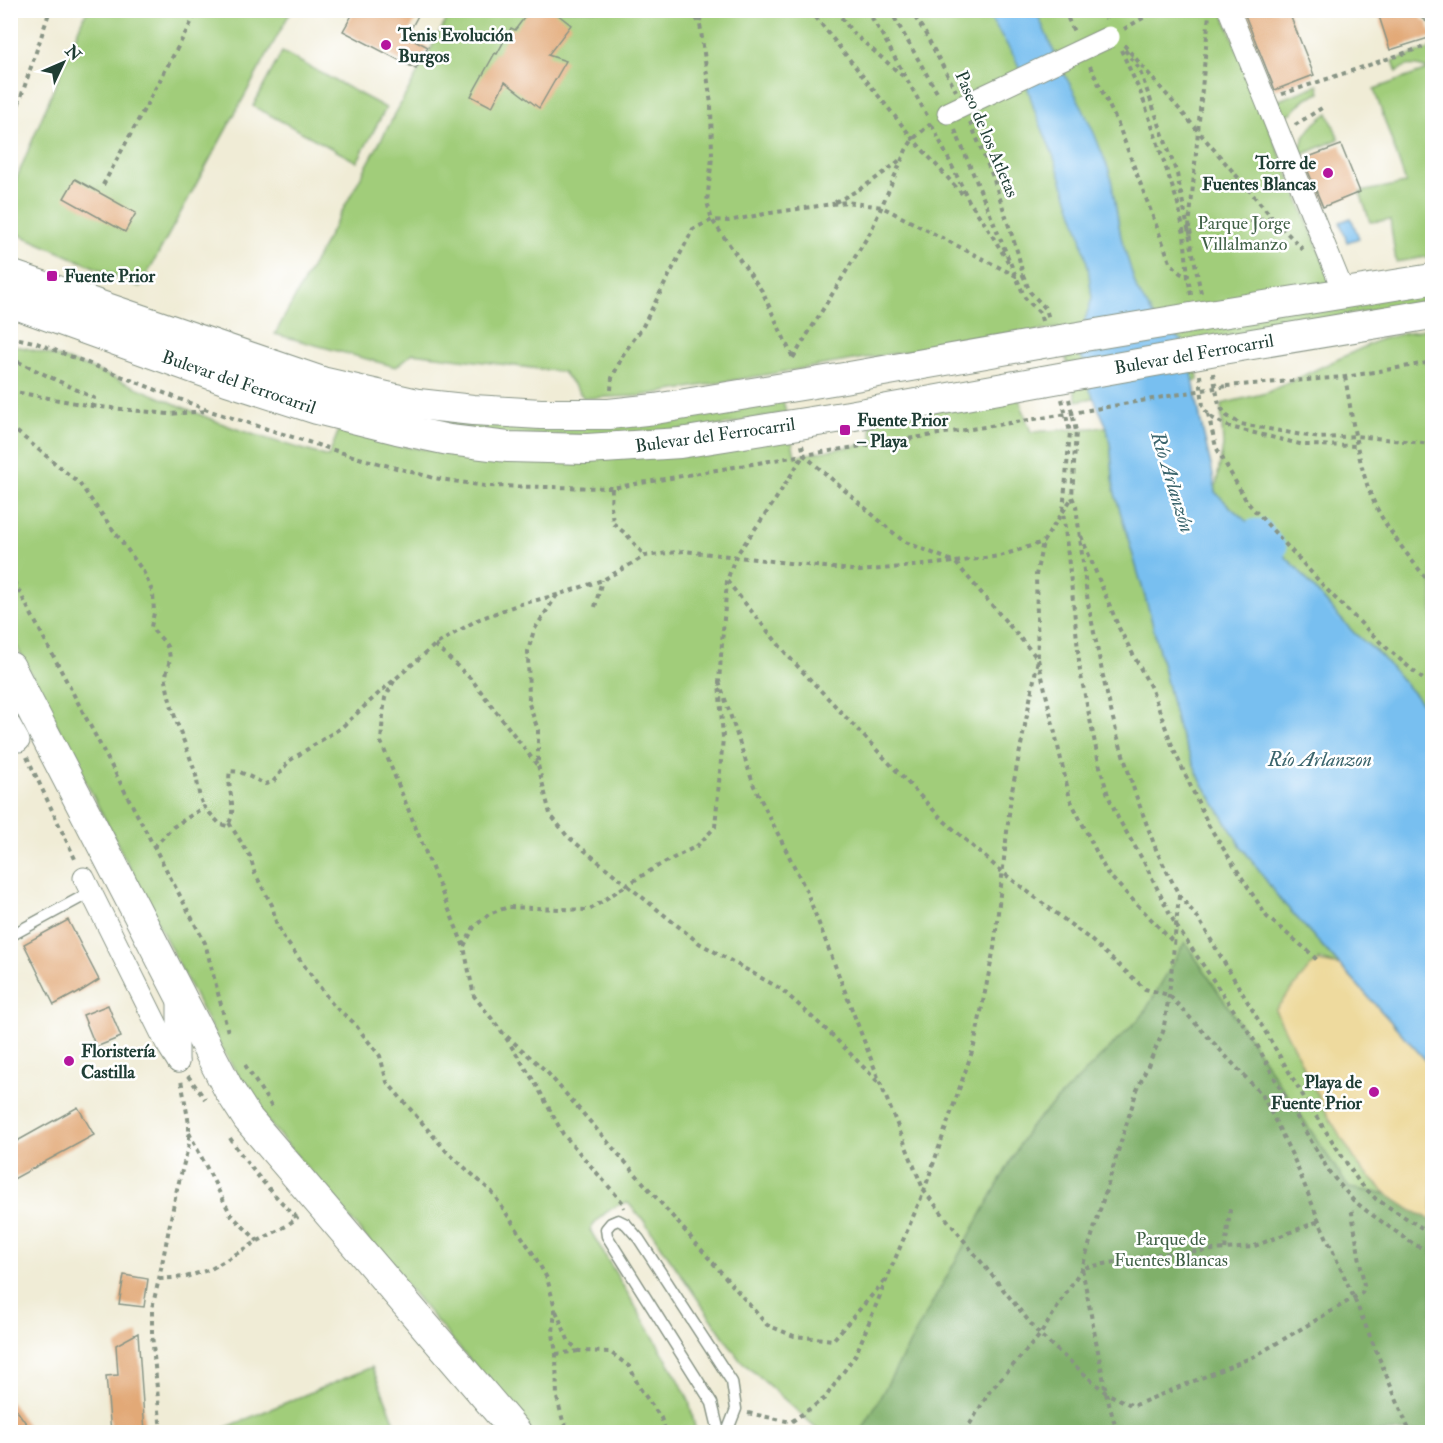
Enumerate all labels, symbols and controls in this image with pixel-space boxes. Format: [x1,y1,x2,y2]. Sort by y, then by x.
place label: Tenis Evolución Burgos [397,24,514,68]
north arrow [33,33,93,93]
marker: Tenis Evolución Burgos [379,38,393,52]
text: N [60,40,86,66]
street label: Paseo de los Atletas [949,67,1024,201]
place label: Torre de Fuentes Blancas [1202,152,1316,196]
marker: Torre de Fuentes Blancas [1321,166,1335,180]
park label: Parque Jorge Villalmanzo [1198,212,1291,256]
place label: Fuente Prior [64,265,155,288]
marker: Fuente Prior [45,269,59,283]
street label: Bulevar del Ferrocarril [1113,329,1276,380]
street label: Bulevar del Ferrocarril [159,345,319,420]
place label: Fuente Prior – Playa [856,409,948,453]
street label: Bulevar del Ferrocarril [634,413,797,458]
marker: Fuente Prior – Playa [838,423,852,437]
water label: Río Arlanzón [1145,428,1200,536]
water label: Río Arlanzon [1267,747,1372,772]
place label: Floristería Castilla [81,1040,156,1084]
marker: Floristería Castilla [62,1054,76,1068]
place label: Playa de Fuente Prior [1271,1071,1362,1115]
marker: Playa de Fuente Prior [1367,1085,1381,1099]
park label: Parque de Fuentes Blancas [1114,1228,1228,1272]

